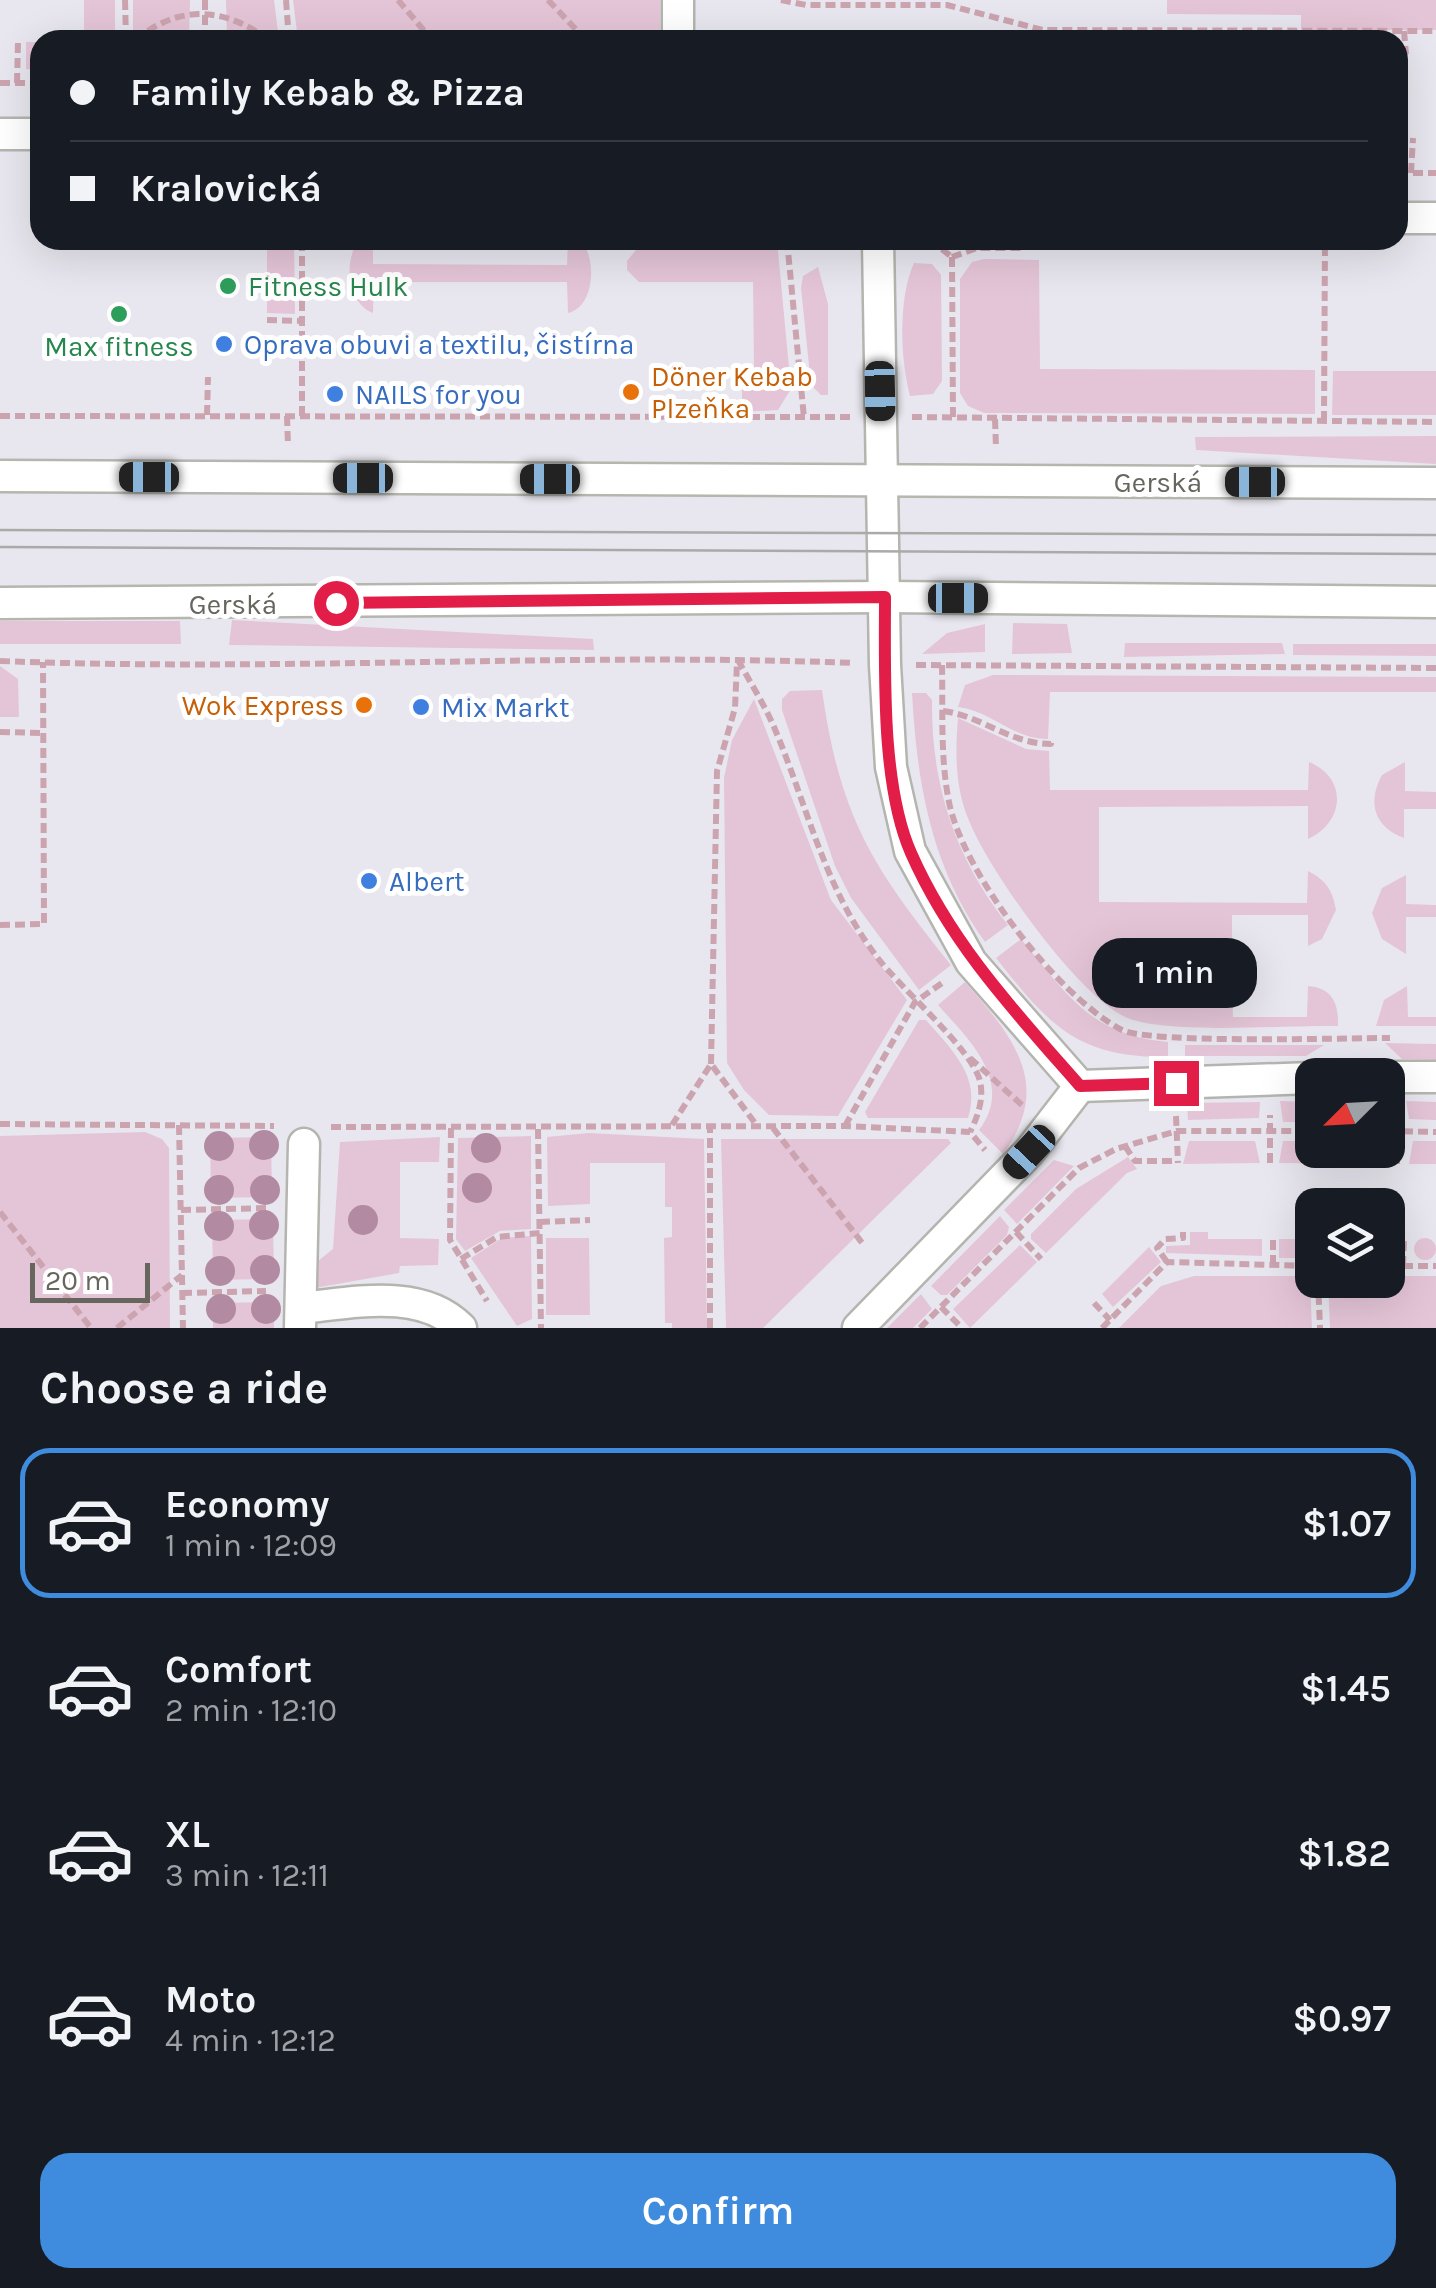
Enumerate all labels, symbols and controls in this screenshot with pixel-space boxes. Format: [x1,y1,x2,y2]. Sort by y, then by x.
text: Family Kebab & Pizza [130,70,525,115]
text: Kralovická [130,166,322,211]
place label: Fitness Hulk [248,270,408,303]
marker: Fitness Hulk [217,275,239,297]
marker: Max fitness [108,303,130,325]
place label: Oprava obuvi a textilu, čistírna [244,328,634,361]
place label: Max fitness [44,330,194,363]
marker: Oprava obuvi a textilu, čistírna [213,333,235,355]
place label: Döner Kebab Plzeňka [651,360,813,425]
car [864,361,896,421]
place label: NAILS for you [355,378,522,411]
marker: Döner Kebab Plzeňka [620,381,642,403]
marker: NAILS for you [324,383,346,405]
car [119,462,179,492]
car [333,463,393,493]
car [520,464,580,494]
street label: Gerská [1114,466,1202,499]
car [1225,467,1285,497]
route start [314,581,359,626]
car [928,583,988,613]
street label: Gerská [189,588,277,621]
place label: Wok Express [182,689,344,722]
place label: Mix Markt [441,691,570,724]
marker: Wok Express [353,694,375,716]
marker: Mix Markt [410,696,432,718]
place label: Albert [389,865,465,898]
marker: Albert [358,870,380,892]
callout: 1 min [1094,938,1258,1008]
text: 1 min [1135,954,1214,991]
north arrow [1295,1058,1405,1168]
map controls [1295,1058,1405,1298]
route end [1154,1061,1199,1106]
car [998,1120,1060,1184]
button: layers [1295,1188,1405,1298]
scale bar [30,1258,150,1302]
text: 20 m [45,1264,111,1297]
text: Choose a ride [40,1362,328,1414]
icon: car [45,1478,135,1568]
text: Economy [165,1482,329,1527]
text: $1.07 [1302,1501,1391,1546]
text: 1 min · 12:09 [165,1527,337,1564]
icon: car [45,1643,135,1733]
text: Comfort [165,1647,312,1692]
text: $1.45 [1300,1666,1391,1711]
text: 2 min · 12:10 [165,1692,337,1729]
icon: car [45,1808,135,1898]
text: XL [165,1812,210,1857]
text: $1.82 [1297,1831,1391,1876]
text: 3 min · 12:11 [165,1857,329,1894]
icon: car [45,1973,135,2063]
text: Moto [165,1977,256,2022]
text: $0.97 [1293,1996,1391,2041]
text: 4 min · 12:12 [165,2022,336,2059]
button: Confirm [40,2153,1396,2268]

